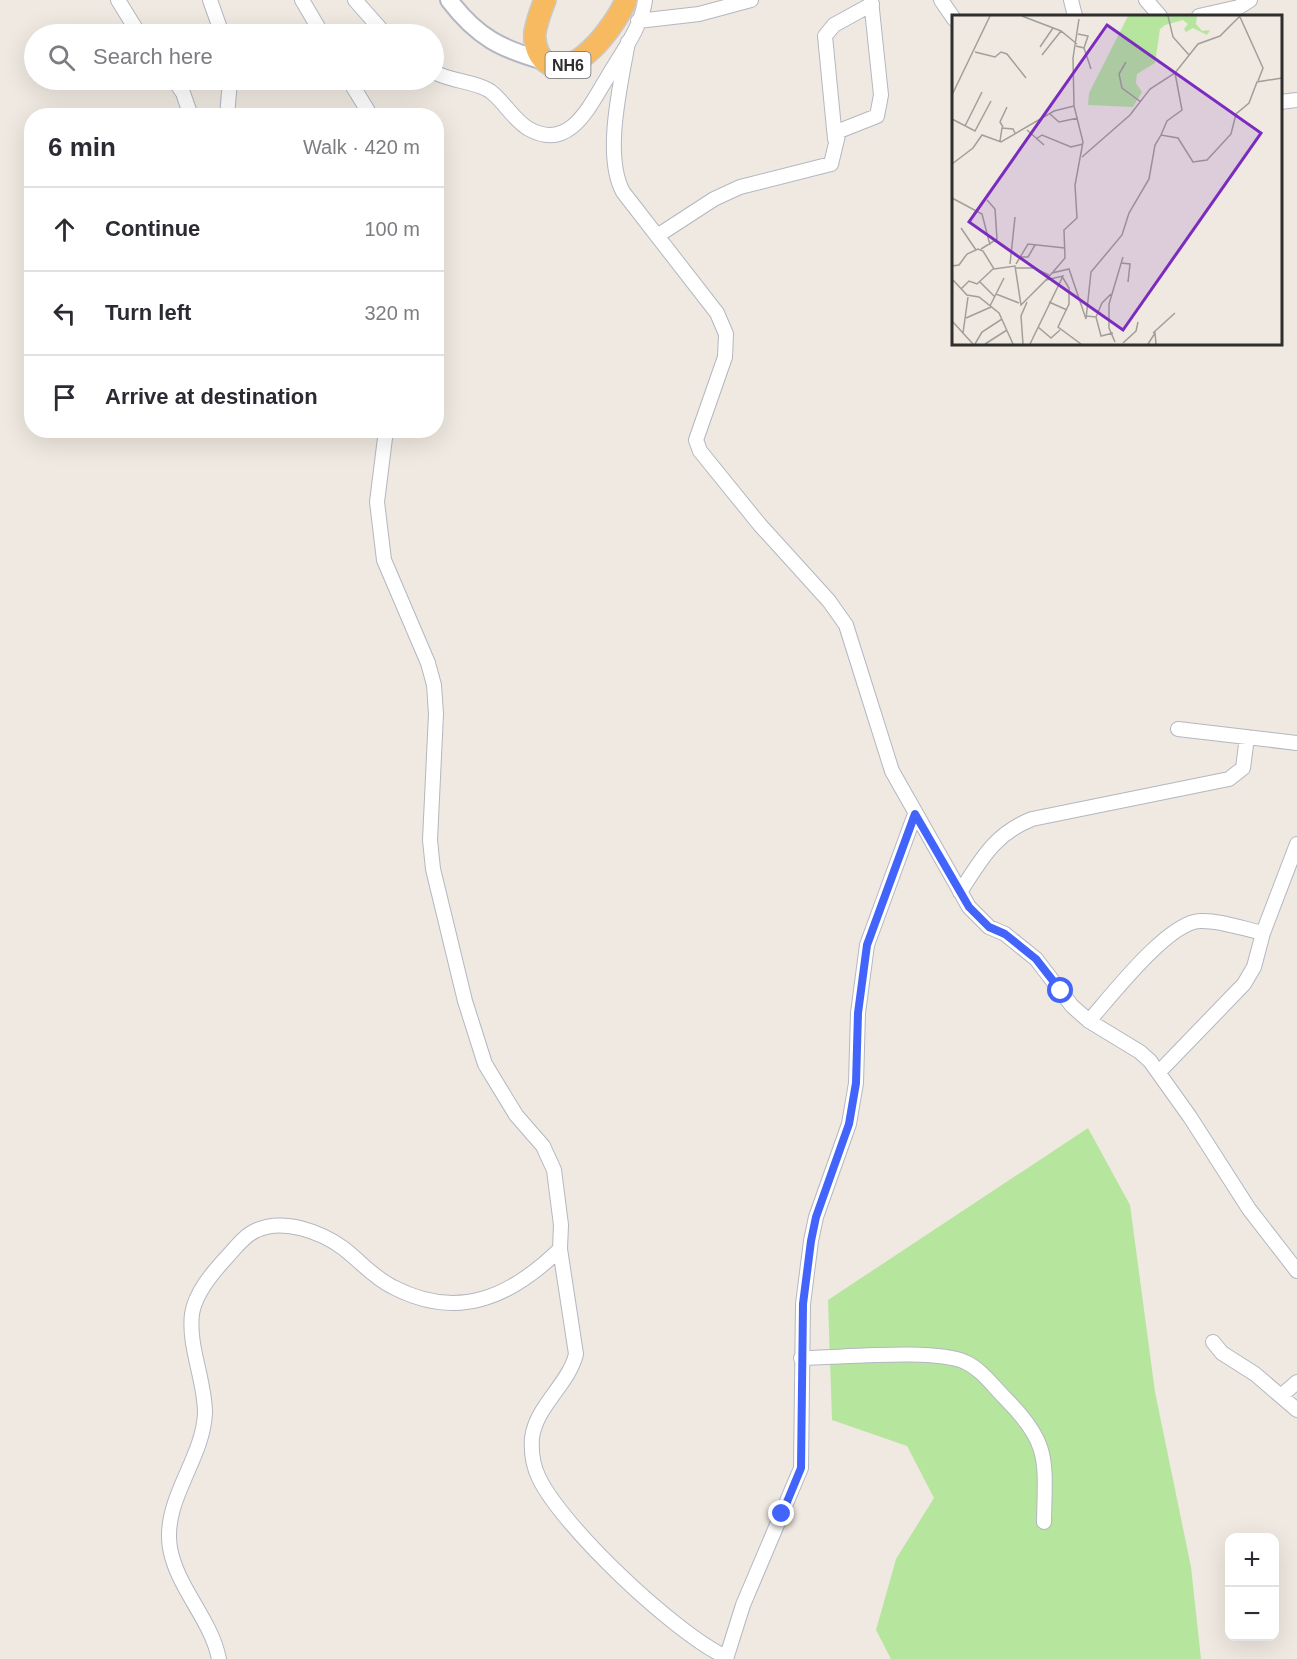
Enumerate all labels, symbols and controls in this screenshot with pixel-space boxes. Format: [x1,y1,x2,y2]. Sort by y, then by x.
inset map [952,15,1282,345]
search box [24,24,444,90]
icon: search [45,41,78,74]
text: Search here [93,44,213,69]
road number: NH6 [546,52,590,78]
text: 6 min [48,132,116,162]
text: Walk · 420 m [303,136,420,158]
icon: ahead [48,213,81,246]
text: Continue [105,216,200,241]
text: 100 m [364,218,420,240]
icon: left [48,297,81,330]
text: Turn left [105,300,191,325]
text: 320 m [364,302,420,324]
icon: arrive [48,381,81,414]
text: Arrive at destination [105,384,318,409]
route start [1047,977,1073,1003]
route end [768,1500,794,1526]
map controls [1225,1533,1279,1641]
button: + [1225,1533,1279,1587]
button: − [1225,1587,1279,1641]

